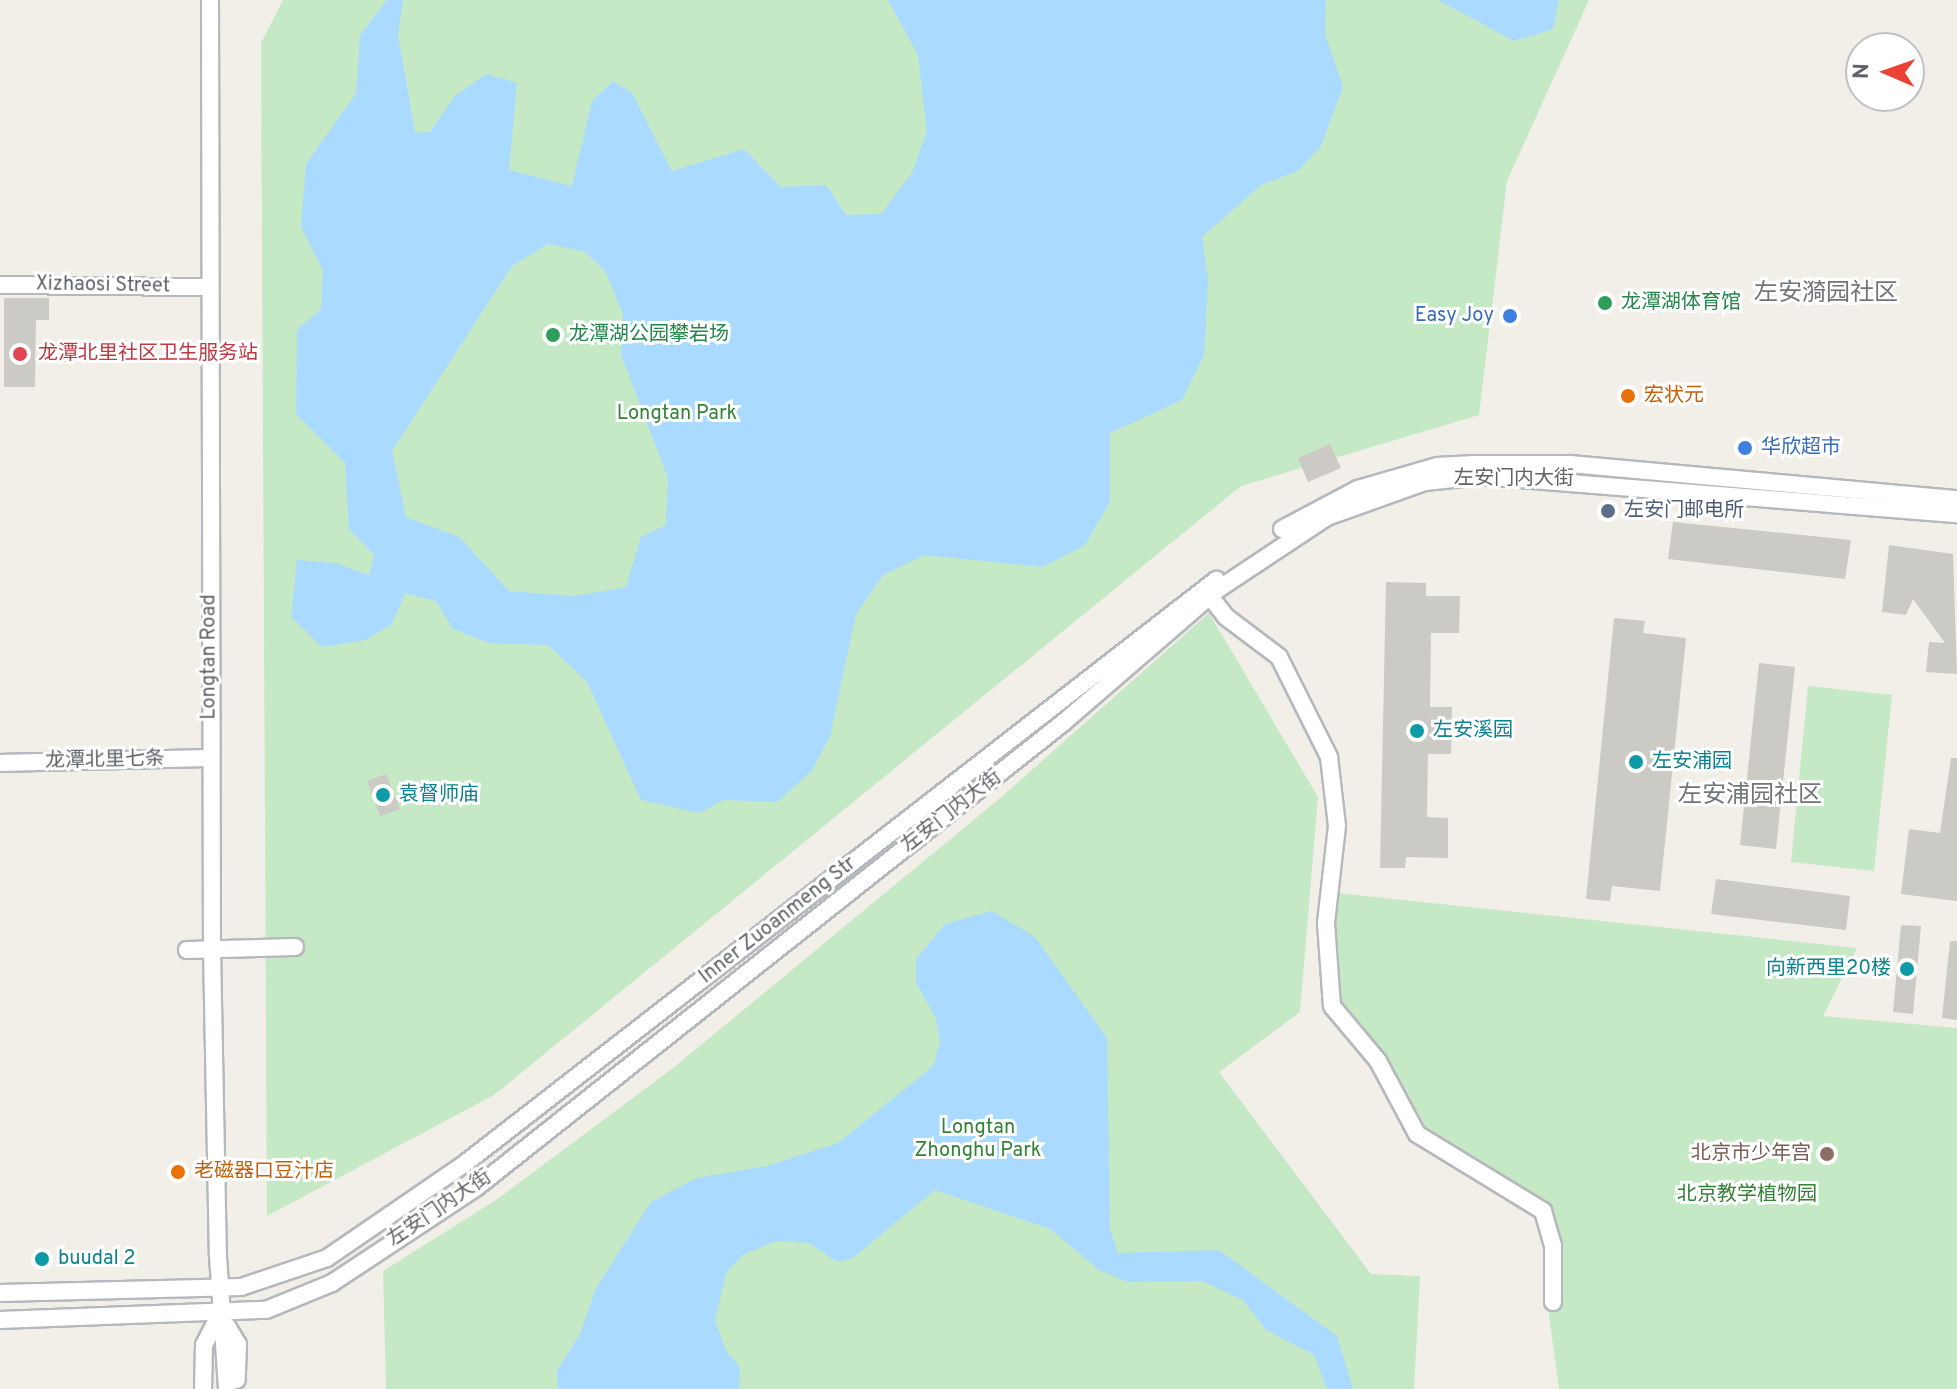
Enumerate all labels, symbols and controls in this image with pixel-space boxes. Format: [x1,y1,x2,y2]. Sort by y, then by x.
north arrow [1845,32,1925,112]
text: N [1849,63,1876,80]
street label: Xizhaosi Street [36,273,170,299]
district label: 左安漪园社区 [1754,281,1898,309]
place label: 龙潭湖体育馆 [1621,291,1741,315]
marker: 龙潭湖体育馆 [1596,294,1614,312]
place label: Easy Joy [1415,304,1494,328]
marker: Easy Joy [1501,307,1519,325]
place label: 龙潭湖公园攀岩场 [569,323,729,347]
marker: 龙潭湖公园攀岩场 [544,326,562,344]
place label: 龙潭北里社区卫生服务站 [38,342,258,366]
marker: 龙潭北里社区卫生服务站 [9,343,31,365]
place label: 宏状元 [1644,384,1704,408]
marker: 宏状元 [1619,387,1637,405]
park label: Longtan Park [617,402,737,426]
place label: 华欣超市 [1761,436,1841,460]
marker: 华欣超市 [1736,439,1754,457]
street label: 左安门内大街 [1454,467,1574,491]
place label: 左安门邮电所 [1624,499,1744,523]
marker: 左安门邮电所 [1599,502,1617,520]
street label: Longtan Road [198,594,222,720]
place label: 左安溪园 [1433,719,1513,743]
marker: 左安溪园 [1408,722,1426,740]
street label: 龙潭北里七条 [45,748,165,774]
place label: 左安浦园 [1652,750,1732,774]
marker: 左安浦园 [1627,753,1645,771]
street label: 左安门内大街 [897,766,1007,858]
place label: 袁督师庙 [399,783,479,807]
district label: 左安浦园社区 [1678,783,1822,811]
marker: 袁督师庙 [374,786,392,804]
street label: Inner Zuoanmeng Str [695,852,861,990]
place label: 向新西里20楼 [1766,957,1891,981]
marker: 向新西里20楼 [1898,960,1916,978]
park label: Longtan Zhonghu Park [915,1116,1041,1163]
place label: 北京市少年宫 [1691,1142,1811,1166]
marker: 北京市少年宫 [1818,1145,1836,1163]
place label: 老磁器口豆汁店 [194,1160,334,1184]
marker: 老磁器口豆汁店 [169,1163,187,1181]
street label: 左安门内大街 [384,1166,496,1252]
park label: 北京教学植物园 [1677,1183,1817,1207]
place label: buudal 2 [58,1247,136,1271]
marker: buudal 2 [33,1250,51,1268]

